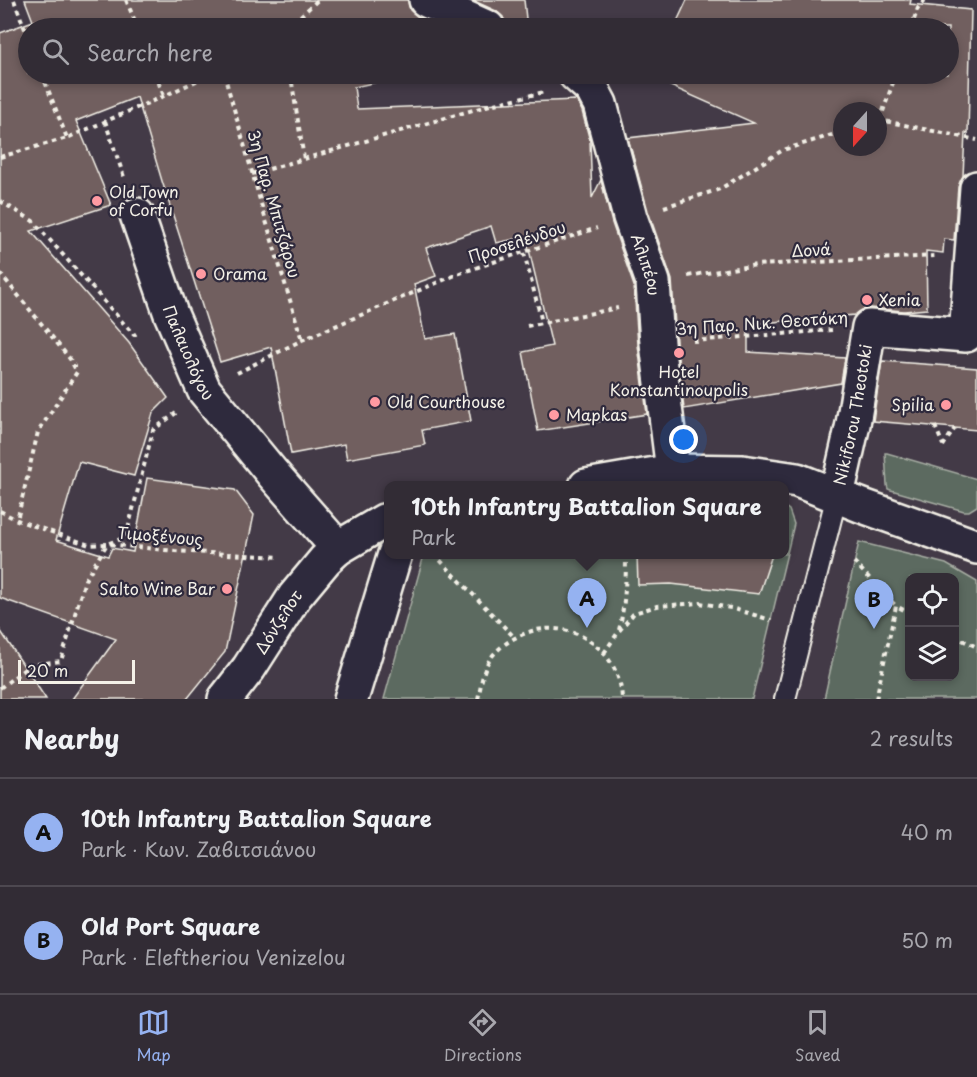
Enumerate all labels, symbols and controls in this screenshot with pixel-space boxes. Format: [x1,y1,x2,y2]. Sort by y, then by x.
search box [18,18,959,84]
icon: search [39,35,72,68]
text: Search here [87,35,213,68]
north arrow [833,102,887,156]
street label: 3η Παρ. Μπιτζάρου [242,127,308,280]
place label: Old Town of Corfu [109,179,179,221]
marker: Old Town of Corfu [90,194,104,208]
street label: Προσελένδου [465,214,569,268]
street label: Αλιπέου [626,230,667,296]
street label: Δονά [791,236,832,262]
place label: Orama [213,261,267,285]
marker: Orama [194,267,208,281]
place label: Xenia [879,287,921,311]
marker: Xenia [860,293,874,307]
street label: Παλαιολόγου [158,302,221,405]
street label: 3η Παρ. Νικ. Θεοτόκη [675,304,849,340]
street label: Nikiforou Theotoki [827,342,877,487]
marker: Hotel Konstantinoupolis [672,346,686,360]
place label: Hotel Konstantinoupolis [610,359,748,401]
place label: Old Courthouse [387,389,506,413]
place label: Spilia [892,392,934,416]
marker: Old Courthouse [368,395,382,409]
marker: Spilia [939,398,953,412]
place label: Mapkas [566,402,627,426]
marker: Mapkas [547,408,561,422]
your location [669,425,698,454]
popup [384,481,789,559]
text: 10th Infantry Battalion Square [411,489,762,522]
street label: Τιμοξένους [116,519,204,551]
text: Park [411,522,456,552]
map controls [905,573,959,681]
button: locate [905,573,959,627]
place label: Salto Wine Bar [99,576,216,600]
pin: A [568,578,606,628]
pin: B [854,580,894,629]
marker: Salto Wine Bar [220,582,234,596]
street label: Δόνζελοτ [248,583,307,658]
button: layers [905,627,959,681]
scale bar [18,657,135,684]
text: 20 m [27,658,68,682]
text: Nearby [24,719,119,758]
text: 2 results [870,723,953,753]
text: 10th Infantry Battalion Square [81,801,432,834]
text: A [36,817,51,847]
text: 40 m [901,817,953,847]
text: Park · Κων. Ζαβιτσιάνου [81,834,317,864]
text: Old Port Square [81,909,260,942]
text: B [37,925,50,955]
text: 50 m [901,925,953,955]
text: Park · Eleftheriou Venizelou [81,942,346,972]
tab: Map [137,1006,171,1066]
tab: Directions [444,1006,522,1066]
tab: Saved [795,1006,840,1066]

